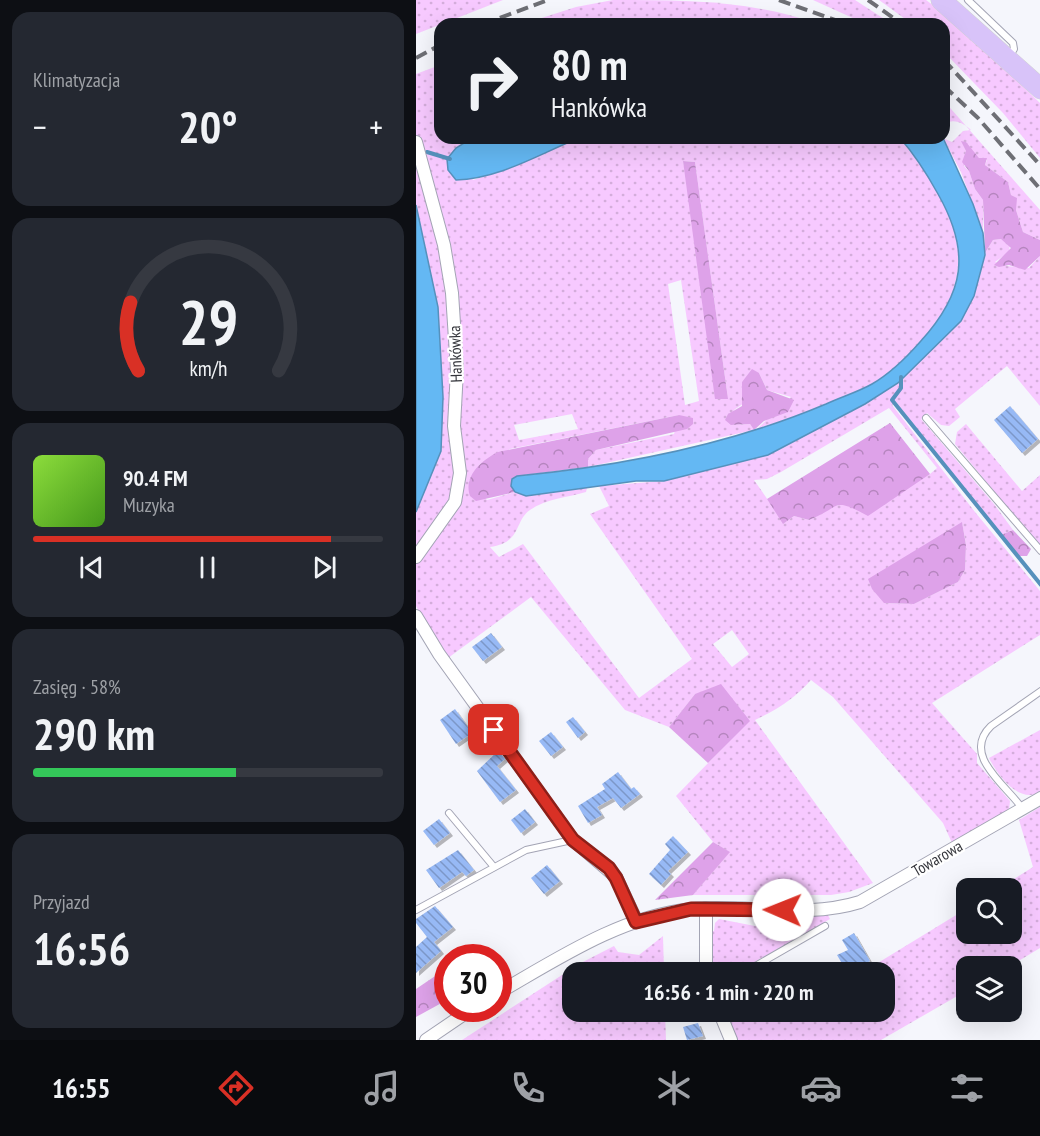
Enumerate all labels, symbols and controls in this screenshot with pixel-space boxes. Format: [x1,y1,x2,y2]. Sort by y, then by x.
text: 80 m [551,37,628,92]
icon: right [452,42,530,120]
text: Klimatyzacja [33,67,120,93]
text: Hankówka [551,90,647,124]
text: 20° [178,97,238,155]
text: − [33,105,47,148]
text: + [369,105,383,148]
text: 29 [178,282,238,363]
street label: Hankówka [444,325,466,383]
text: km/h [189,355,227,383]
text: 90.4 FM [123,464,188,492]
text: Muzyka [123,492,175,518]
icon: previous [75,551,108,584]
icon: pause [191,551,224,584]
icon: next [308,551,341,584]
text: Zasięg · 58% [33,674,121,700]
text: 290 km [33,704,155,762]
pin [468,704,519,755]
icon: arrive [477,713,510,746]
street label: Towarowa [908,836,966,880]
position arrow [751,878,815,942]
map controls [956,878,1022,1022]
button: search [956,878,1022,944]
text: Przyjazd [33,889,90,915]
text: 16:56 [33,919,130,977]
speed limit sign: 30 [434,944,512,1022]
button: layers [956,956,1022,1022]
text: 16:56 · 1 min · 220 m [643,978,814,1006]
icon: directions [215,1067,257,1109]
icon: music [361,1067,403,1109]
icon: phone [507,1067,549,1109]
icon: climate [653,1067,695,1109]
icon: car [800,1067,842,1109]
icon: filters [946,1067,988,1109]
text: 16:55 [52,1071,111,1105]

